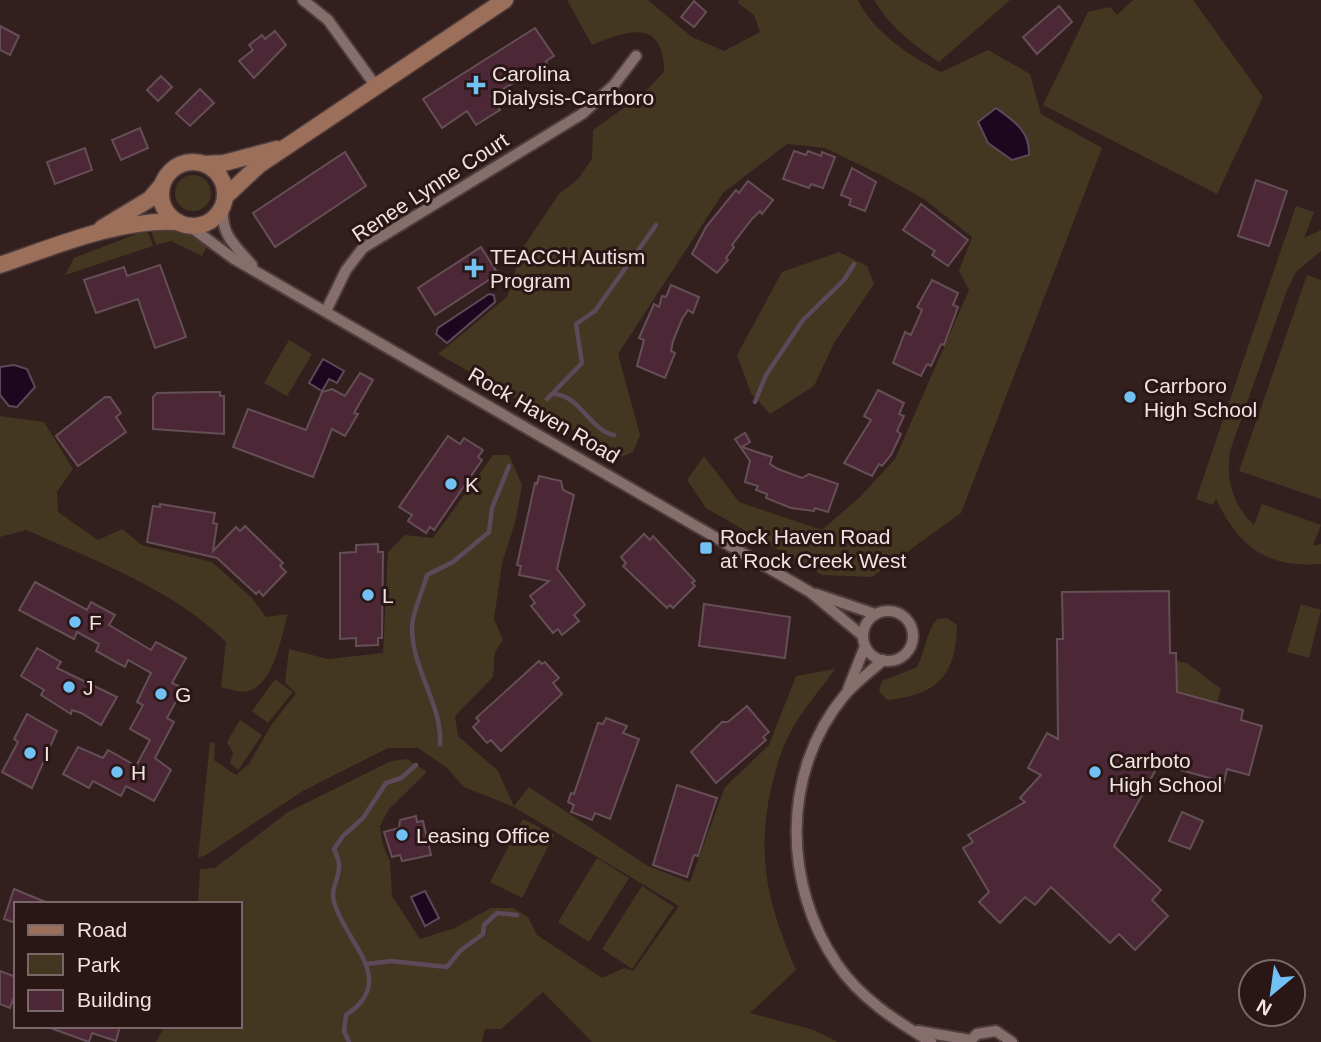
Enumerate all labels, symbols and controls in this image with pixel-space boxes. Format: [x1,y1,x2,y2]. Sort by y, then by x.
place label: Carolina Dialysis-Carrboro [492,62,654,109]
marker: Carolina Dialysis-Carrboro [466,75,486,95]
street label: Renee Lynne Court [348,128,512,246]
place label: TEACCH Autism Program [490,245,645,292]
marker: TEACCH Autism Program [464,258,484,278]
street label: Rock Haven Road [464,362,624,468]
place label: Carrboro High School [1144,374,1257,421]
marker: Carrboro High School [1122,389,1138,405]
place label: K [465,473,479,496]
marker: K [443,476,459,492]
place label: Rock Haven Road at Rock Creek West [720,525,906,572]
marker: Rock Haven Road at Rock Creek West [698,540,714,556]
place label: L [382,584,394,607]
marker: L [360,587,376,603]
place label: F [89,611,102,634]
marker: F [67,614,83,630]
place label: J [83,676,94,699]
marker: J [61,679,77,695]
place label: G [175,683,191,706]
marker: G [153,686,169,702]
place label: I [44,742,50,765]
marker: I [22,745,38,761]
place label: Carrboto High School [1109,749,1222,796]
place label: H [131,761,146,784]
marker: H [109,764,125,780]
marker: Carrboto High School [1087,764,1103,780]
place label: Leasing Office [416,824,550,847]
marker: Leasing Office [394,827,410,843]
legend [14,902,242,1028]
text: Road [77,918,127,941]
text: Park [77,953,121,976]
north arrow [1237,958,1307,1028]
text: Building [77,988,152,1011]
text: N [1253,995,1275,1020]

